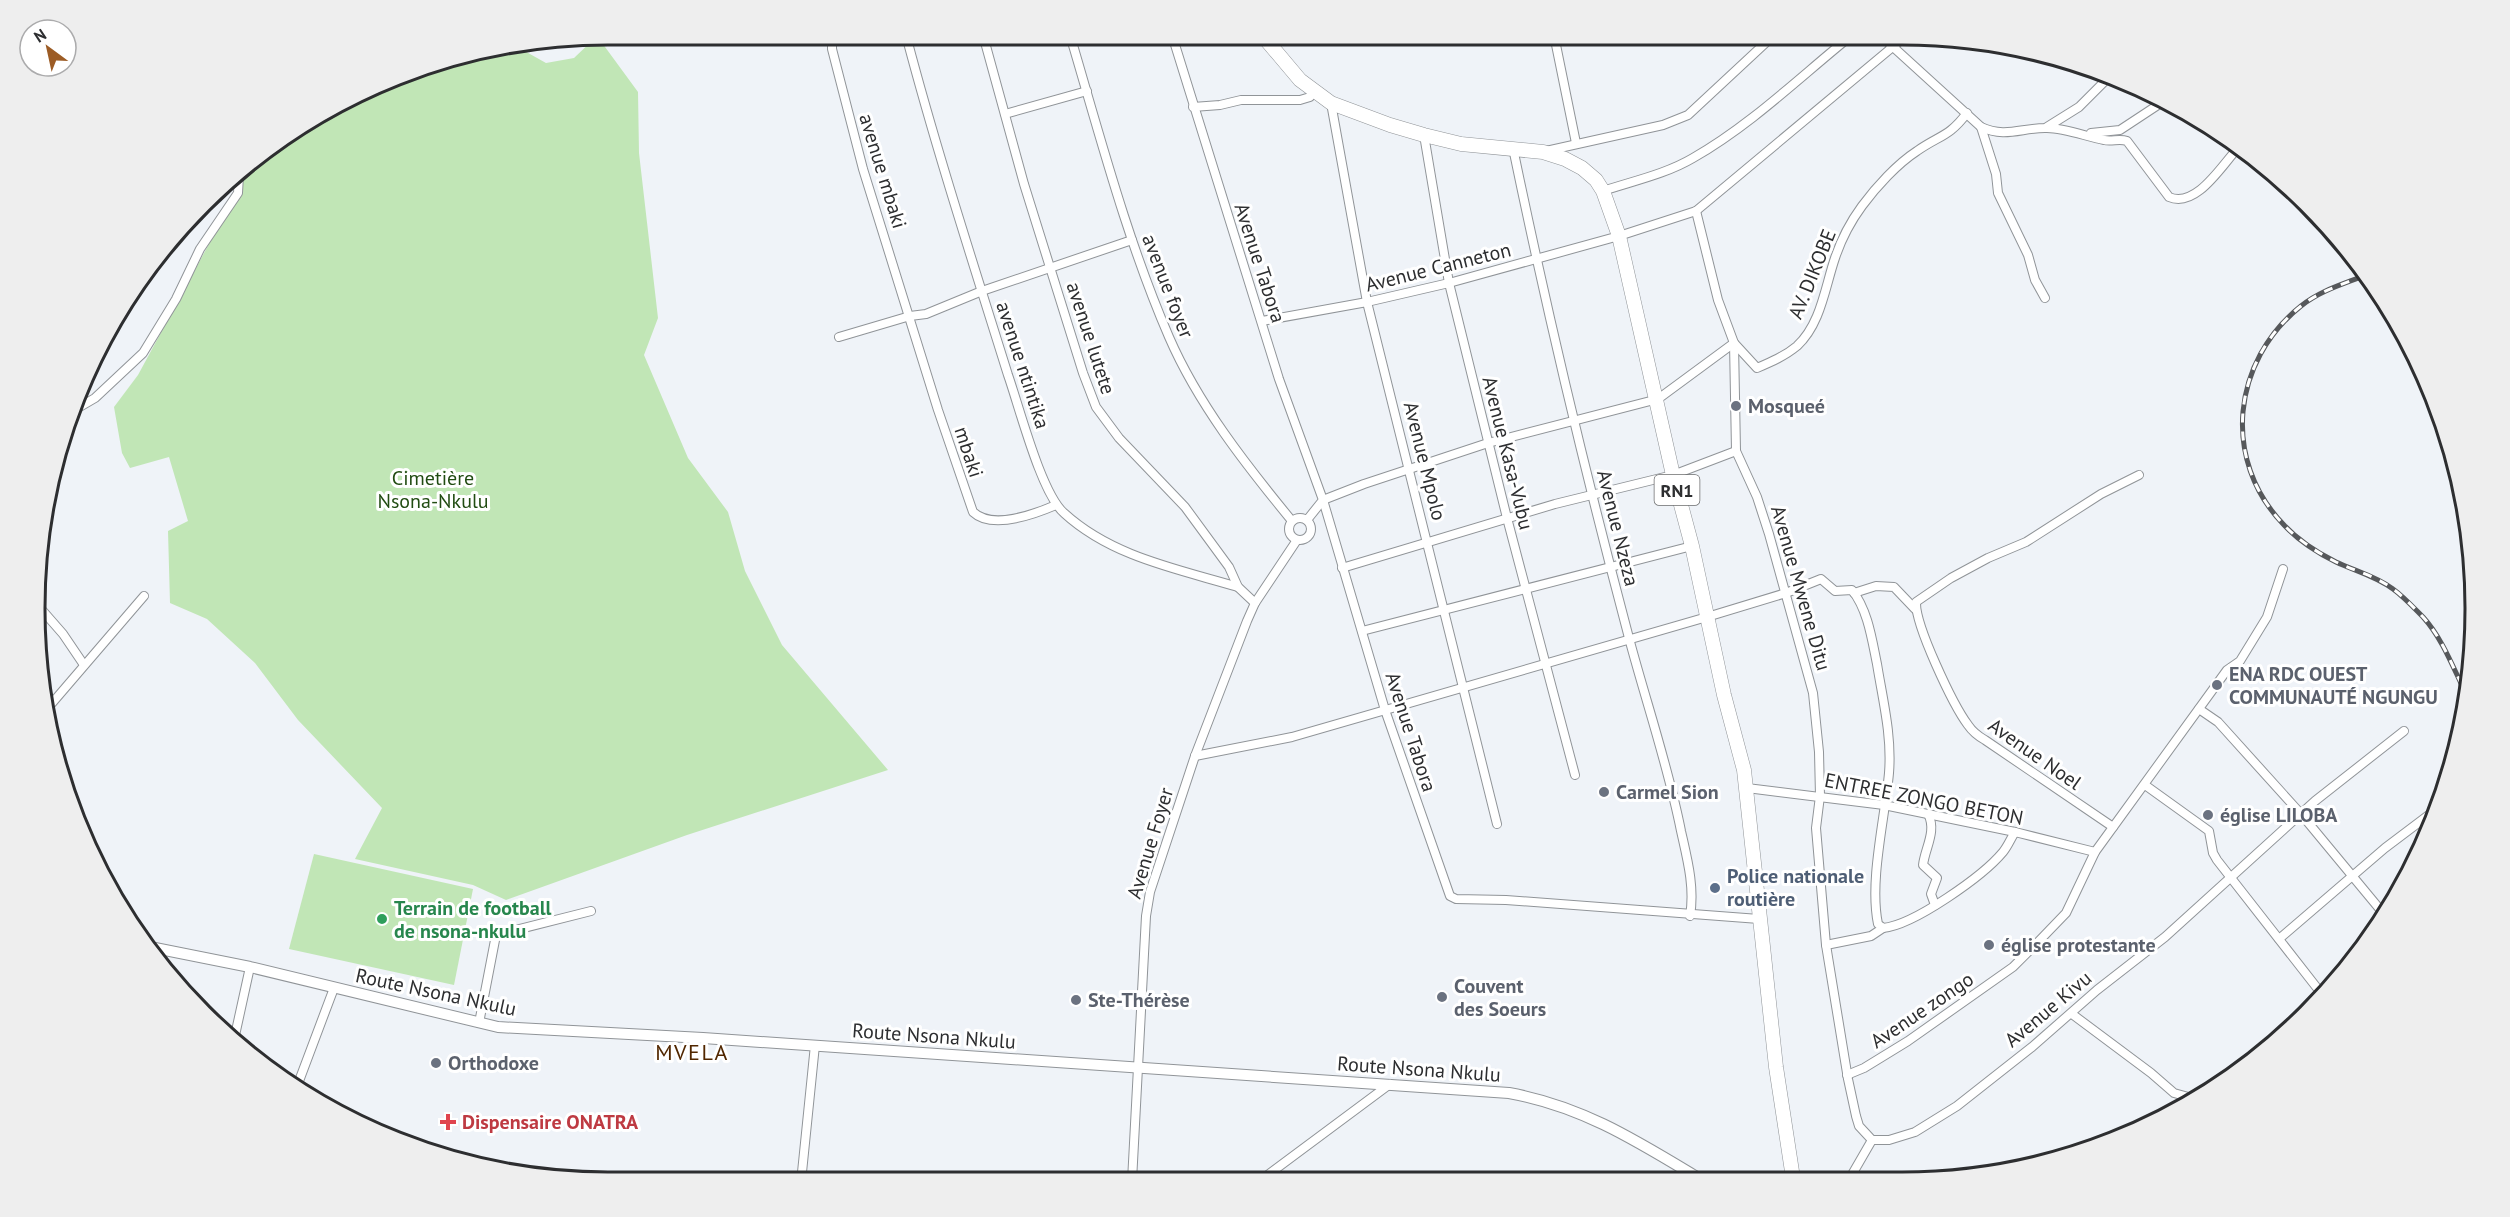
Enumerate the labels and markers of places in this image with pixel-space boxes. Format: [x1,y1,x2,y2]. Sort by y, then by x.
place label: Mosqueé [1748,393,1825,419]
marker: Mosqueé [1729,399,1743,413]
place label: ENA RDC OUEST COMMUNAUTÉ NGUNGU [2229,661,2438,710]
marker: ENA RDC OUEST COMMUNAUTÉ NGUNGU [2210,678,2224,692]
place label: Carmel Sion [1616,779,1719,805]
marker: Carmel Sion [1597,785,1611,799]
place label: église LILOBA [2220,802,2338,828]
marker: église LILOBA [2201,808,2215,822]
place label: Police nationale routière [1727,863,1864,912]
marker: Police nationale routière [1708,881,1722,895]
place label: Terrain de football de nsona-nkulu [394,895,552,944]
marker: Terrain de football de nsona-nkulu [375,912,389,926]
place label: église protestante [2001,932,2156,958]
marker: église protestante [1982,938,1996,952]
place label: Couvent des Soeurs [1454,973,1546,1022]
place label: Ste-Thérèse [1088,987,1190,1013]
marker: Couvent des Soeurs [1435,990,1449,1004]
marker: Ste-Thérèse [1069,993,1083,1007]
place label: Orthodoxe [448,1050,539,1076]
marker: Orthodoxe [429,1056,443,1070]
place label: Dispensaire ONATRA [462,1109,639,1135]
marker: Dispensaire ONATRA [439,1113,457,1131]

